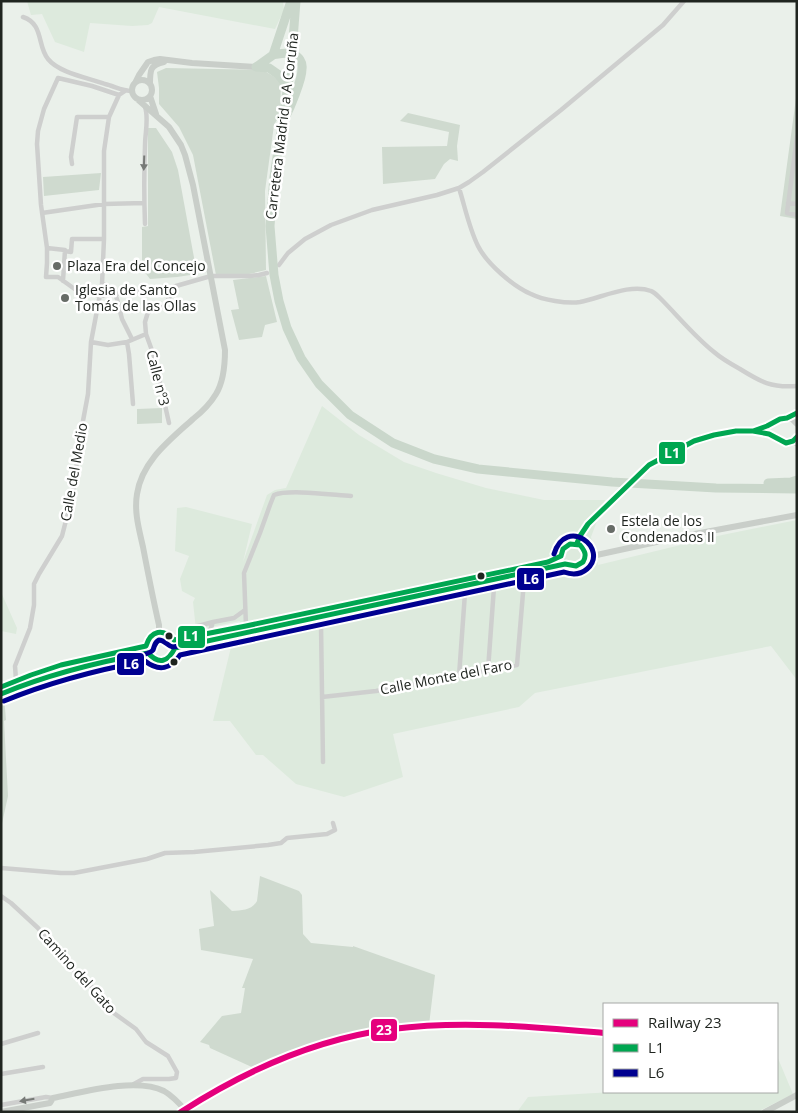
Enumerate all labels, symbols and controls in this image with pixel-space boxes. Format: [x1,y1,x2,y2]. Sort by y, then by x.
street label: Carretera Madrid a A Coruña [261,31,302,220]
one-way arrow [140,155,148,171]
place label: Plaza Era del Concejo [67,256,206,275]
marker: Plaza Era del Concejo [51,260,63,272]
place label: Iglesia de Santo Tomás de las Ollas [75,280,197,315]
marker: Iglesia de Santo Tomás de las Ollas [59,292,71,304]
street label: Calle nº3 [142,348,175,408]
street label: Calle del Medio [55,421,92,523]
line badge: L1 [658,441,686,465]
text: L1 [664,443,680,462]
place label: Estela de los Condenados II [621,511,715,546]
marker: Estela de los Condenados II [605,523,617,535]
line badge: L6 [516,567,545,591]
text: L6 [523,569,539,588]
unlabelled marker [476,571,486,581]
line badge: L1 [177,625,206,649]
text: L1 [183,626,199,645]
unlabelled marker [164,631,174,641]
line badge: L6 [116,652,145,676]
text: L6 [123,654,139,673]
street label: Calle Monte del Faro [378,654,513,699]
unlabelled marker [169,657,179,667]
street label: Camino del Gato [34,924,121,1017]
legend [603,1003,778,1093]
text: Railway 23 [648,1012,722,1032]
line badge: 23 [370,1018,398,1042]
text: 23 [376,1020,392,1039]
text: L1 [648,1037,664,1057]
text: L6 [648,1062,664,1082]
one-way arrow [19,1097,35,1105]

